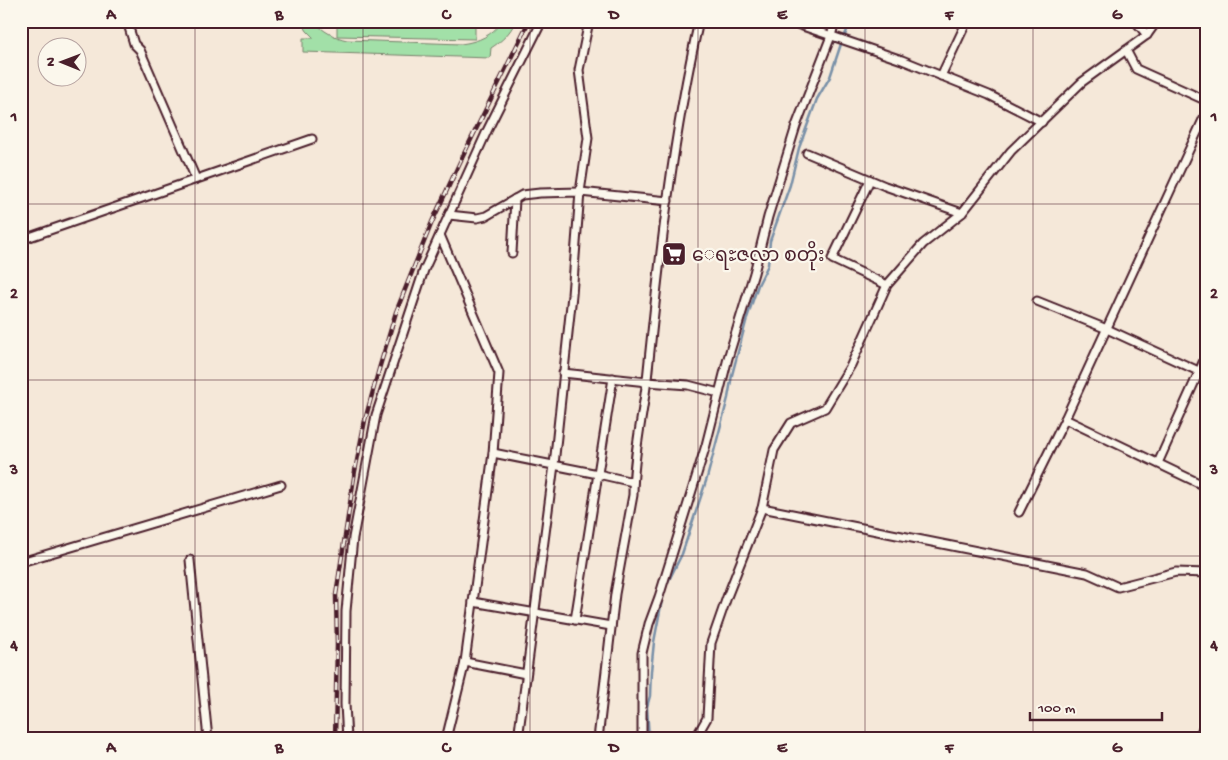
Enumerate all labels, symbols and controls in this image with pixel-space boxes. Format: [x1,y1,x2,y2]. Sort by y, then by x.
text: A [105,7,117,26]
text: B [274,7,284,26]
text: C [441,7,452,26]
text: D [607,7,620,26]
text: E [777,7,788,26]
text: F [944,7,955,26]
text: G [1112,7,1123,26]
north arrow [38,38,88,88]
text: N [43,57,60,67]
text: 1 [10,109,17,128]
text: 1 [1210,109,1217,128]
place label: ေရႊဇလာ စတိုး [692,240,825,271]
supermarket icon: ေရႊဇလာ စတိုး [661,241,687,267]
text: 2 [10,286,18,305]
text: 2 [1210,286,1218,305]
text: 3 [9,462,18,481]
text: 3 [1209,462,1218,481]
text: 4 [9,638,18,657]
text: 4 [1209,638,1218,657]
scale bar [1030,690,1163,722]
text: 100 m [1037,700,1076,718]
text: A [105,740,117,759]
text: B [274,740,284,759]
text: C [441,740,452,759]
text: D [607,740,620,759]
text: E [777,740,788,759]
text: F [944,740,955,759]
text: G [1112,740,1123,759]

